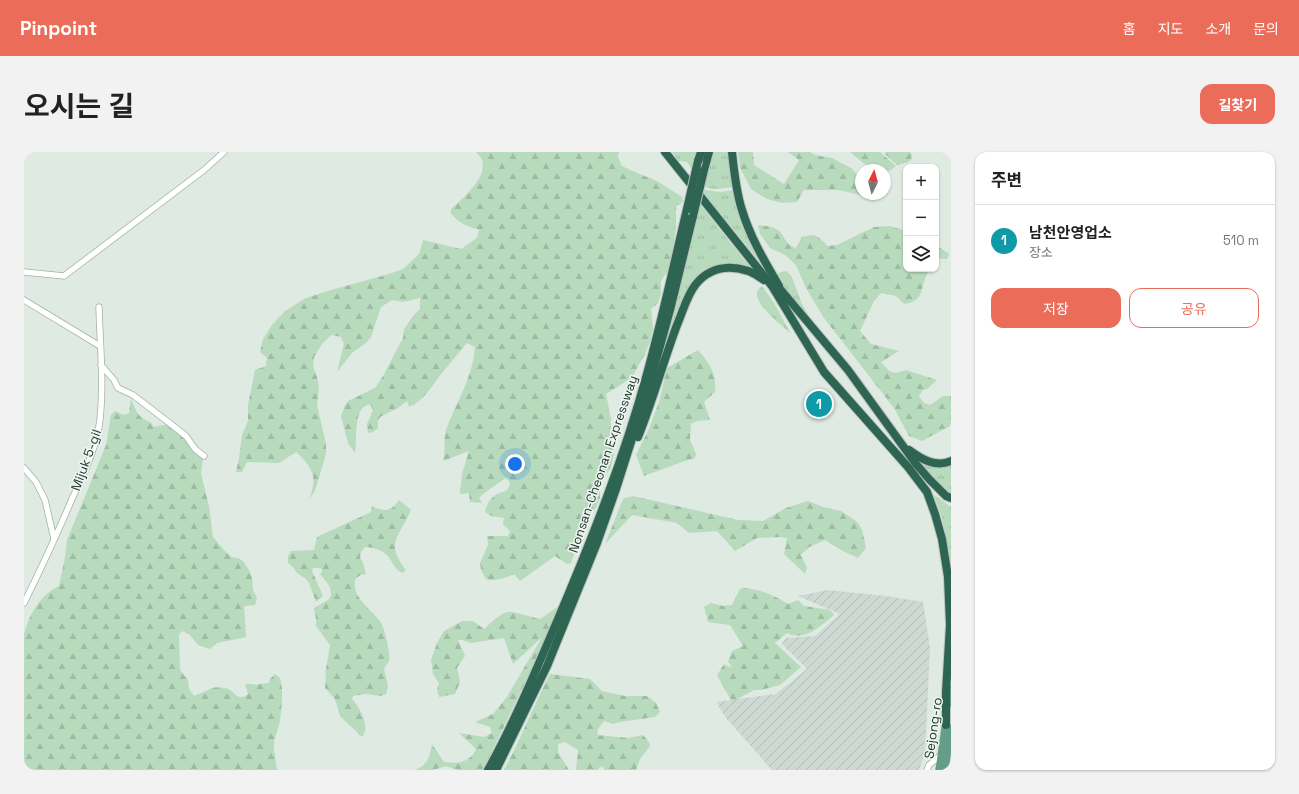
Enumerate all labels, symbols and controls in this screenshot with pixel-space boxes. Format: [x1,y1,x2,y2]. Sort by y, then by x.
text: Pinpoint [20,16,97,41]
text: 홈 [1123,20,1136,38]
text: 지도 [1158,20,1183,38]
text: 소개 [1205,20,1231,38]
text: 문의 [1253,20,1279,38]
button: 길찾기 [1200,84,1275,124]
text: 오시는 길 [24,88,134,124]
north arrow [855,164,891,200]
map controls [903,164,939,272]
button: + [903,164,939,200]
text: 주변 [991,169,1022,191]
button: − [903,200,939,236]
text: 남천안영업소 [1029,223,1112,242]
text: 1 [1001,232,1007,249]
text: 510 m [1223,232,1259,249]
button: layers [903,236,939,272]
text: 장소 [1029,244,1053,261]
button: 저장 [991,288,1121,328]
button: 공유 [1129,288,1259,328]
street label: Nonsan-Cheonan Expressway [565,373,641,555]
pin: 1 [806,389,832,419]
street label: Mijuk 5-gil [67,427,105,493]
your location [505,454,525,474]
street label: Sejong-ro [920,696,946,760]

